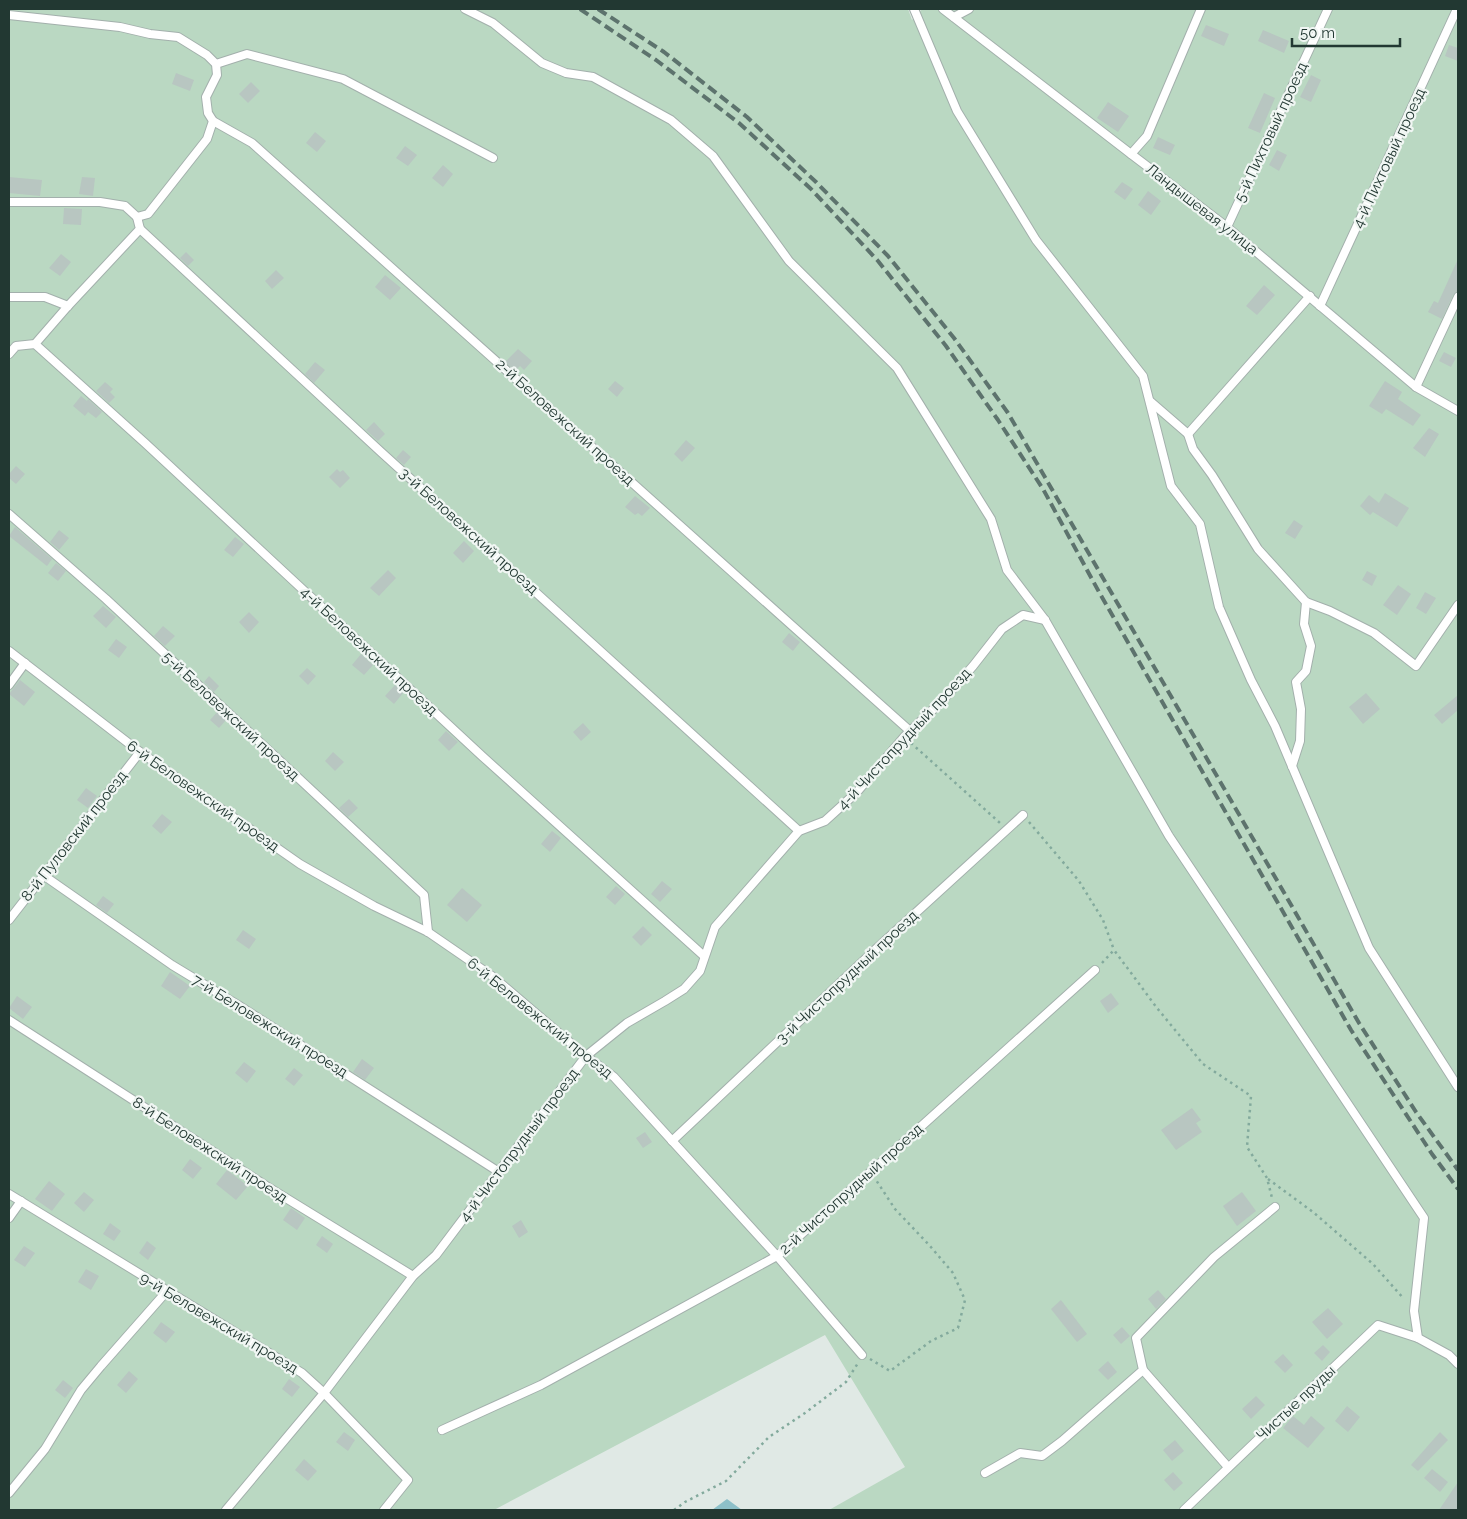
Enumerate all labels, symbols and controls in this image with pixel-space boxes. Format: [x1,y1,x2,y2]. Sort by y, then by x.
scale bar [1292,15,1400,47]
text: 50 m [1300,24,1335,42]
street label: 5-й Пихтовый проезд [1231,59,1311,205]
street label: 4-й Пихтовый проезд [1349,85,1430,231]
street label: Ландышевая улица [1142,160,1262,258]
street label: 2-й Беловежский проезд [492,355,638,489]
street label: 3-й Беловежский проезд [396,464,542,598]
street label: 4-й Беловежский проезд [297,583,441,719]
street label: 5-й Беловежский проезд [159,648,303,784]
street label: 4-й Чистопрудный проезд [834,664,975,814]
street label: 6-й Беловежский проезд [123,737,283,856]
street label: 8-й Пуловский проезд [17,767,131,905]
street label: 3-й Чистопрудный проезд [772,906,922,1047]
street label: 6-й Беловежский проезд [464,954,616,1082]
street label: 7-й Беловежский проезд [189,971,351,1082]
street label: 4-й Чистопрудный проезд [455,1065,583,1225]
street label: 8-й Беловежский проезд [129,1093,291,1207]
street label: 2-й Чистопрудный проезд [776,1120,927,1258]
street label: 9-й Беловежский проезд [137,1269,302,1378]
street label: Чистые пруды [1253,1362,1339,1444]

